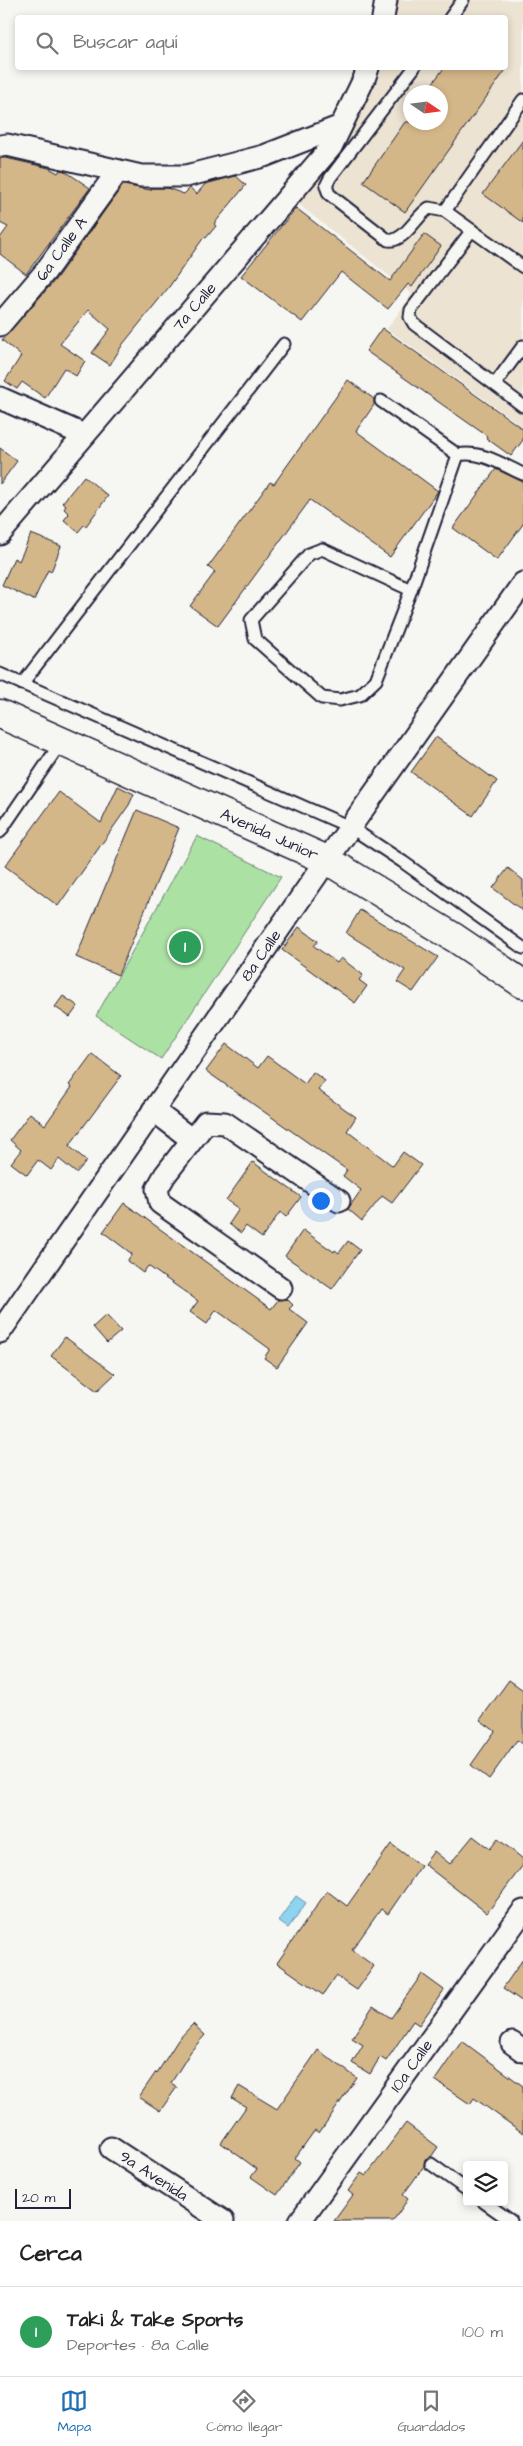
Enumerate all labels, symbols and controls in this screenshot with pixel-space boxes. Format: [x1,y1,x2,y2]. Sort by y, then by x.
search box [15,15,508,70]
icon: search [33,29,61,57]
text: Buscar aquí [73,29,177,56]
north arrow [403,85,448,130]
street label: 6a Calle A [31,212,92,286]
street label: 7a Calle [167,277,222,336]
street label: Avenida Junior [217,803,322,866]
street label: 8a Calle [235,925,287,986]
pin: 1 [169,928,201,966]
your location [308,1188,334,1214]
street label: 10a Calle [385,2035,438,2097]
street label: 9a Avenida [115,2145,192,2206]
map controls [463,2161,508,2206]
button: layers [463,2161,508,2206]
scale bar [15,2186,71,2209]
text: 20 m [22,2188,55,2208]
text: Cerca [20,2239,82,2268]
text: Taki & Take Sports [67,2307,243,2334]
text: 1 [35,2321,37,2343]
text: 100 m [462,2321,503,2343]
text: Deportes · 8a Calle [67,2334,209,2356]
tab: Mapa [58,2387,91,2437]
tab: Cómo llegar [206,2387,282,2437]
tab: Guardados [397,2387,465,2437]

